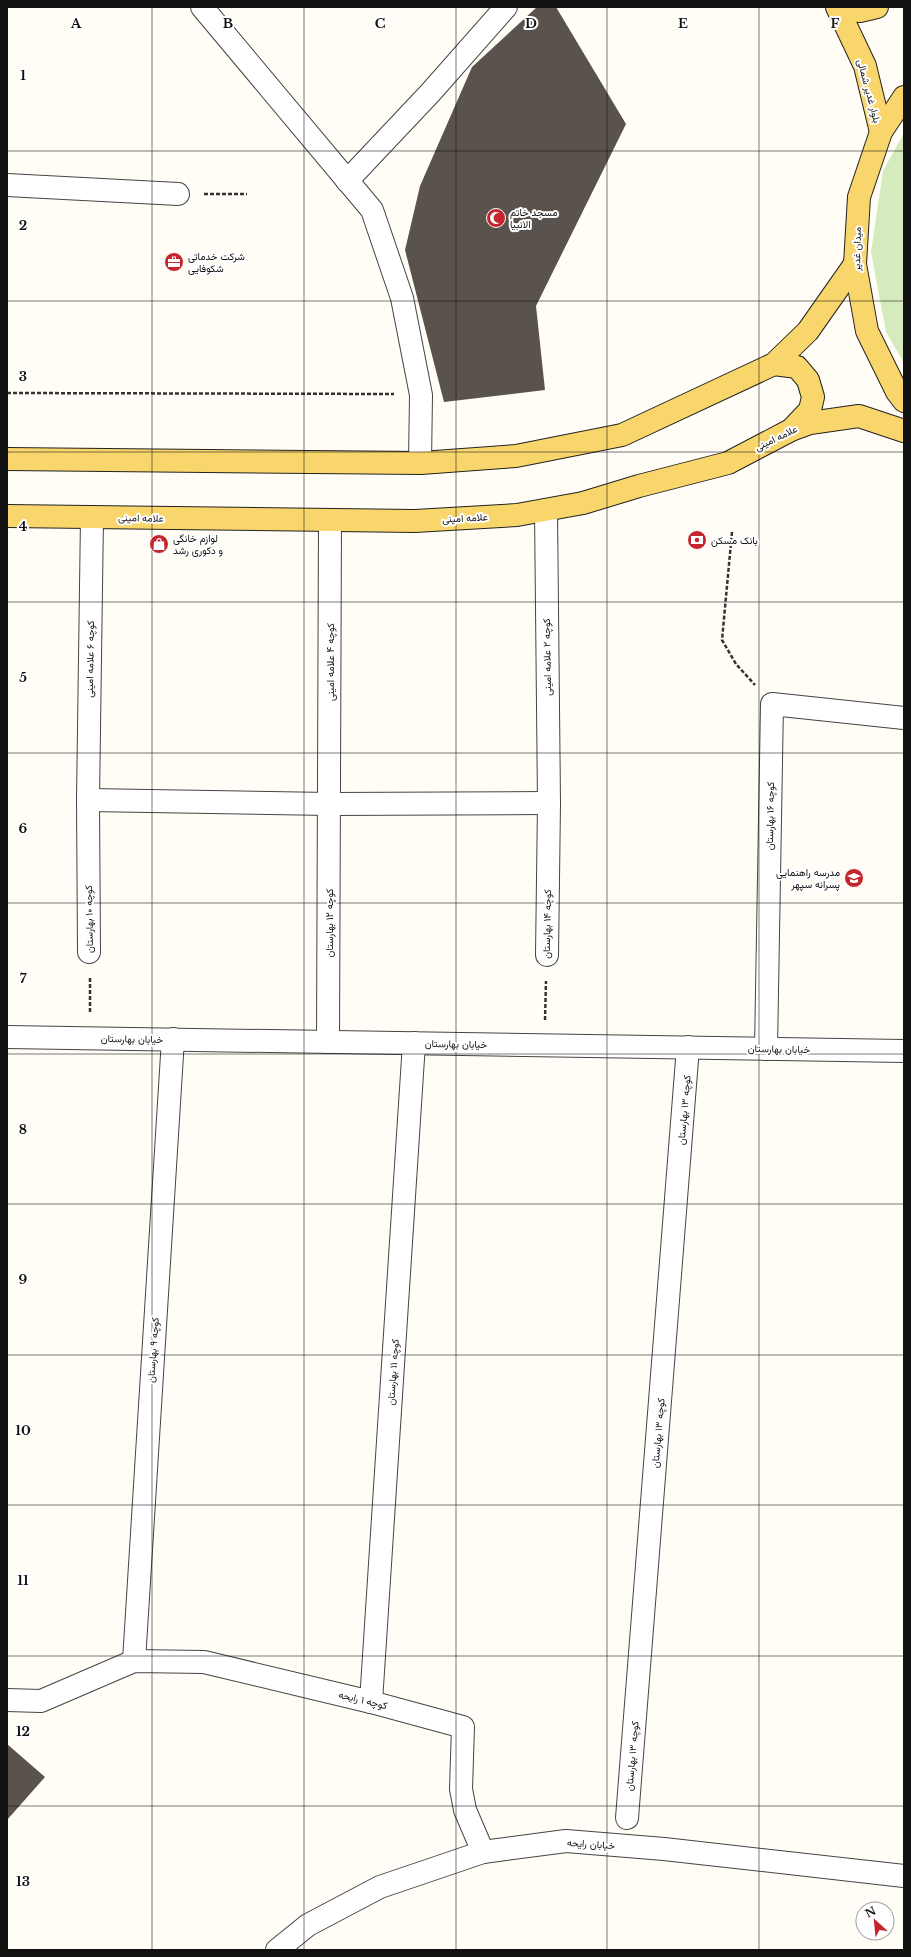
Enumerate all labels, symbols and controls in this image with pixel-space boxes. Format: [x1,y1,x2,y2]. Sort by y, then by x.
text: A [70,15,82,32]
text: B [223,15,233,32]
text: C [375,15,386,32]
text: D [525,15,537,32]
text: E [678,15,688,32]
text: F [831,15,840,32]
street label: بلوار غدیر شمالی [854,58,884,124]
text: 1 [20,67,26,84]
place label: مسجد خاتم الانبیا [510,206,558,231]
mosque icon: مسجد خاتم الانبیا [485,207,507,229]
text: 2 [19,217,27,234]
street label: میدان غدیر [850,227,864,272]
place label: شرکت خدماتی شکوفایی [188,250,245,275]
office icon: شرکت خدماتی شکوفایی [163,251,185,273]
text: 3 [19,368,27,385]
street label: علامه امینی [753,422,799,454]
street label: علامه امینی [442,510,488,526]
street label: علامه امینی [118,511,164,525]
text: 4 [19,518,28,535]
bank icon: بانک مسکن [686,529,708,551]
place label: لوازم خانگی و دکوری رشد [173,532,223,557]
shop icon: لوازم خانگی و دکوری رشد [148,533,170,555]
place label: بانک مسکن [711,534,758,547]
street label: کوچه ۲ علامه امینی [540,618,555,696]
street label: کوچه ۶ علامه امینی [83,620,98,698]
street label: کوچه ۴ علامه امینی [324,622,338,701]
text: 5 [19,669,27,686]
street label: کوچه ۱۶ بهارستان [763,781,778,850]
text: 6 [19,820,28,837]
place label: مدرسه راهنمایی پسرانه سپهر [776,866,840,892]
school or university icon: مدرسه راهنمایی پسرانه سپهر [843,867,865,889]
street label: کوچه ۱۰ بهارستان [82,884,97,953]
street label: کوچه ۱۲ بهارستان [323,888,337,957]
street label: کوچه ۱۴ بهارستان [540,889,555,959]
text: 7 [20,970,27,987]
street label: خیابان بهارستان [101,1032,164,1046]
street label: خیابان بهارستان [425,1037,488,1051]
street label: خیابان بهارستان [748,1042,811,1056]
street label: کوچه ۱۳ بهارستان [674,1074,695,1146]
text: 8 [19,1121,27,1138]
text: 9 [19,1271,28,1288]
street label: کوچه ۹ بهارستان [144,1316,163,1383]
street label: کوچه ۱۱ بهارستان [384,1338,403,1406]
street label: کوچه ۱۳ بهارستان [648,1397,669,1469]
text: 10 [15,1422,31,1439]
text: 11 [17,1572,29,1589]
street label: کوچه ۱ رایحه [337,1688,389,1713]
street label: کوچه ۱۳ بهارستان [622,1720,643,1792]
text: 12 [16,1723,30,1740]
street label: خیابان رایحه [566,1836,616,1852]
text: 13 [16,1873,30,1890]
north arrow [855,1901,895,1941]
text: N [863,1903,879,1921]

